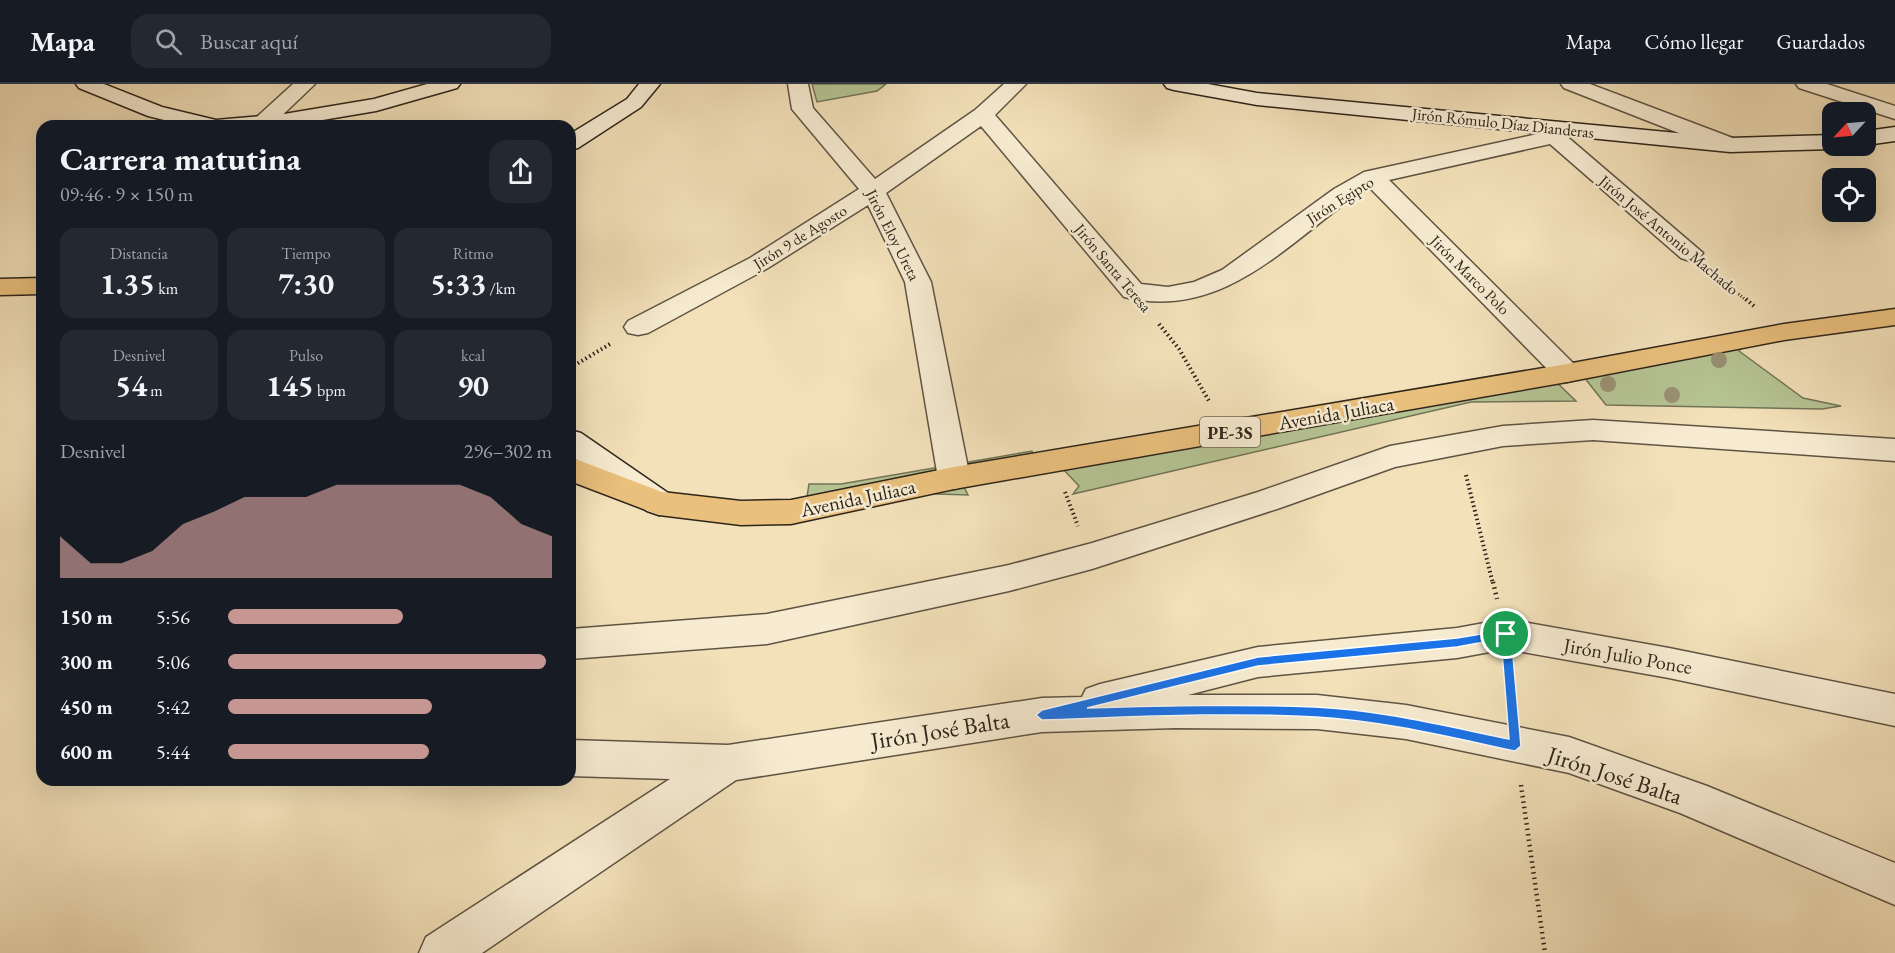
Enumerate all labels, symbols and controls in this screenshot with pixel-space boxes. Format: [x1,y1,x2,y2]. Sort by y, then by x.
search box [131,14,551,68]
text: Mapa [30,23,95,59]
icon: search [152,25,185,58]
text: Buscar aquí [200,27,298,56]
text: Mapa [1566,28,1611,55]
text: Cómo llegar [1644,28,1743,55]
text: Guardados [1776,28,1865,55]
north arrow [1822,102,1876,156]
map controls [1822,102,1876,222]
street label: Jirón Rómulo Díaz Dianderas [1409,103,1595,143]
text: Carrera matutina [60,137,301,180]
button: share [489,140,552,203]
button: locate [1822,168,1876,222]
street label: Jirón José Antonio Machado [1593,169,1743,300]
street label: Jirón Egipto [1301,171,1378,230]
text: 09:46 · 9 × 150 m [60,181,193,207]
street label: Jirón Eloy Ureta [860,184,925,285]
street label: Jirón 9 de Agosto [747,200,851,275]
street label: Jirón Santa Teresa [1068,218,1157,317]
street label: Jirón Marco Polo [1424,229,1515,320]
text: Distancia [110,243,168,264]
text: Tiempo [281,243,331,264]
text: Ritmo [453,243,493,264]
text: 1.35 [100,264,155,303]
text: 7:30 [278,264,334,303]
text: 5:33 [430,264,486,303]
text: km [155,278,178,299]
text: /km [486,278,516,299]
text: Desnivel [113,345,165,366]
text: Pulso [289,345,323,366]
text: kcal [461,345,485,366]
text: 54 [115,366,147,405]
text: 145 [266,366,314,405]
text: 90 [457,366,489,405]
text: m [147,380,163,401]
text: bpm [314,380,346,401]
street label: Avenida Juliaca [1275,390,1396,436]
road number: PE-3S [1200,417,1260,447]
text: Desnivel [60,438,126,464]
text: 296–302 m [464,438,552,464]
street label: Avenida Juliaca [797,473,918,523]
text: 150 m [60,604,113,630]
text: 5:56 [156,604,190,630]
pin [1480,608,1531,659]
icon: arrive [1489,617,1522,650]
street label: Jirón Julio Ponce [1560,632,1694,680]
text: 300 m [60,649,113,675]
text: 5:06 [156,649,190,675]
text: 450 m [60,694,113,720]
text: 5:42 [156,694,190,720]
street label: Jirón José Balta [867,704,1012,757]
street label: Jirón José Balta [1542,738,1687,811]
text: 600 m [60,739,113,765]
text: 5:44 [156,739,190,765]

